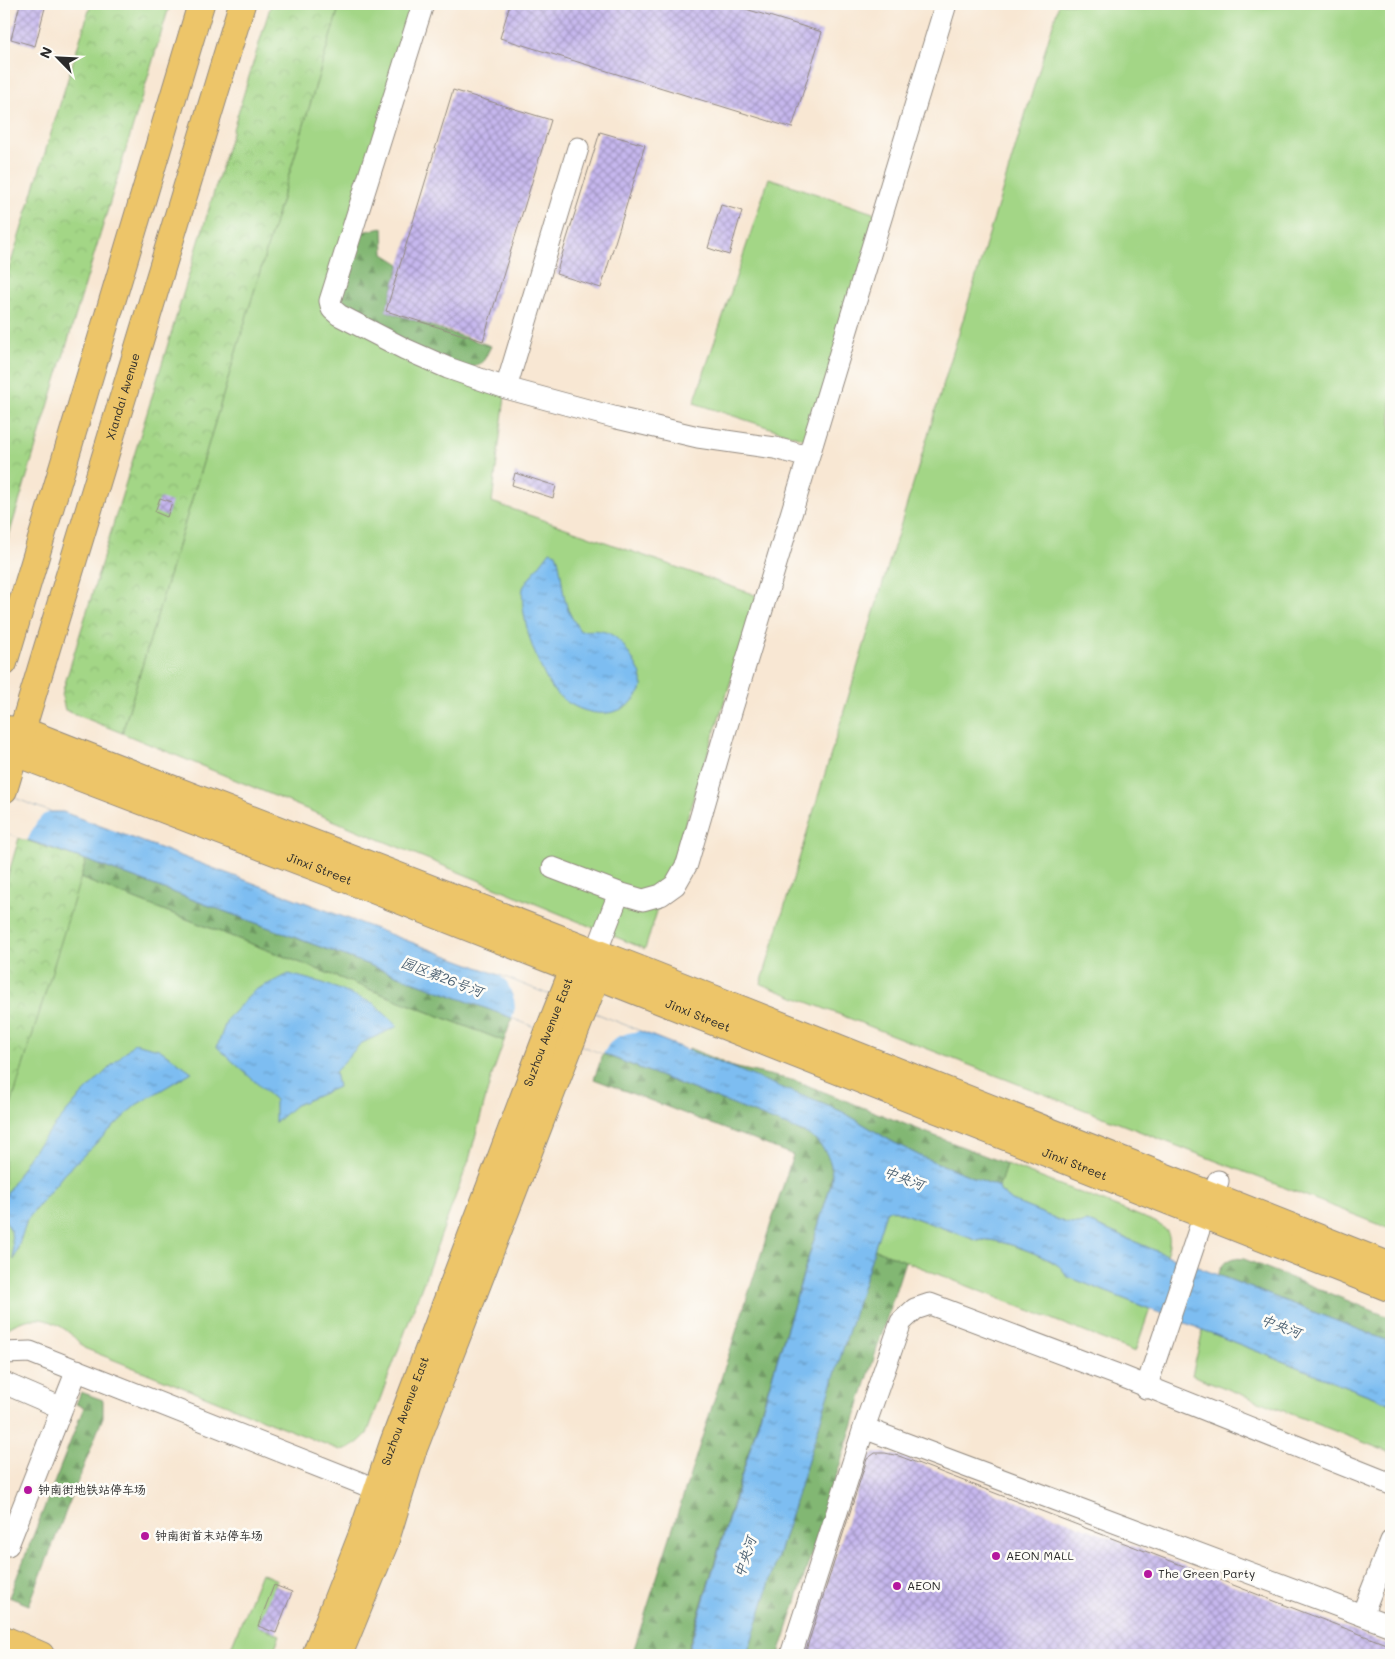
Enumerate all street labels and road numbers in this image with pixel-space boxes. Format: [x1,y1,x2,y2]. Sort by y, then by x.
street label: Xiandai Avenue [101,351,143,442]
street label: Jinxi Street [285,848,355,888]
street label: Suzhou Avenue East [519,975,576,1089]
street label: Jinxi Street [663,995,733,1035]
street label: Jinxi Street [1040,1143,1110,1183]
street label: Suzhou Avenue East [377,1354,432,1468]

